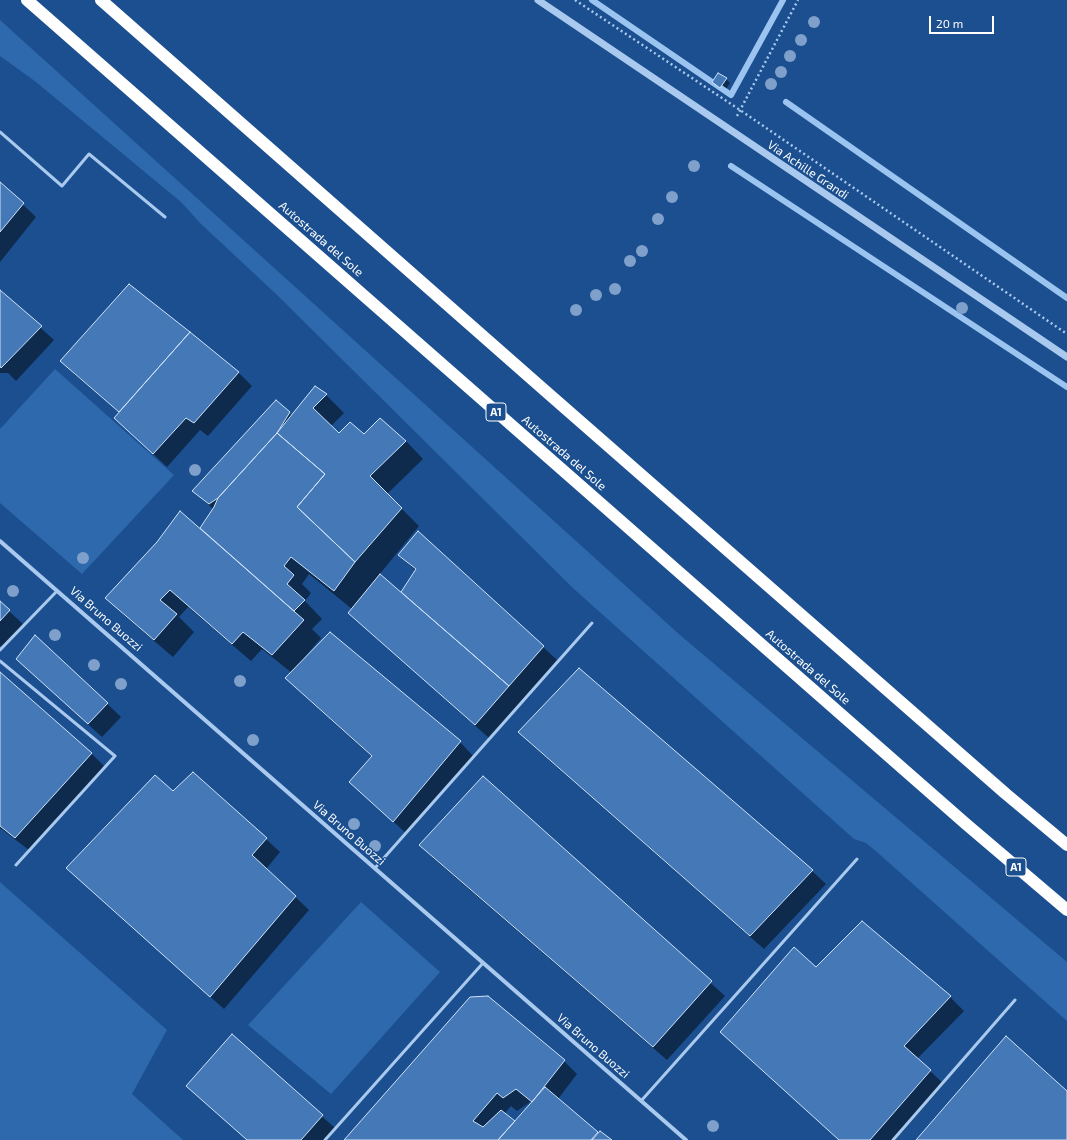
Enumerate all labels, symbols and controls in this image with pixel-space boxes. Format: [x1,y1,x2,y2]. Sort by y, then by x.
scale bar [931,8,996,34]
text: 20 m [936,16,963,30]
street label: Via Achille Grandi [765,138,851,202]
street label: Autostrada del Sole [276,198,366,280]
road number: A1 [486,403,506,421]
street label: Autostrada del Sole [519,412,609,494]
street label: Via Bruno Buozzi [67,584,145,654]
street label: Autostrada del Sole [763,626,853,708]
street label: Via Bruno Buozzi [310,798,388,868]
road number: A1 [1006,858,1026,876]
street label: Via Bruno Buozzi [554,1011,632,1081]

